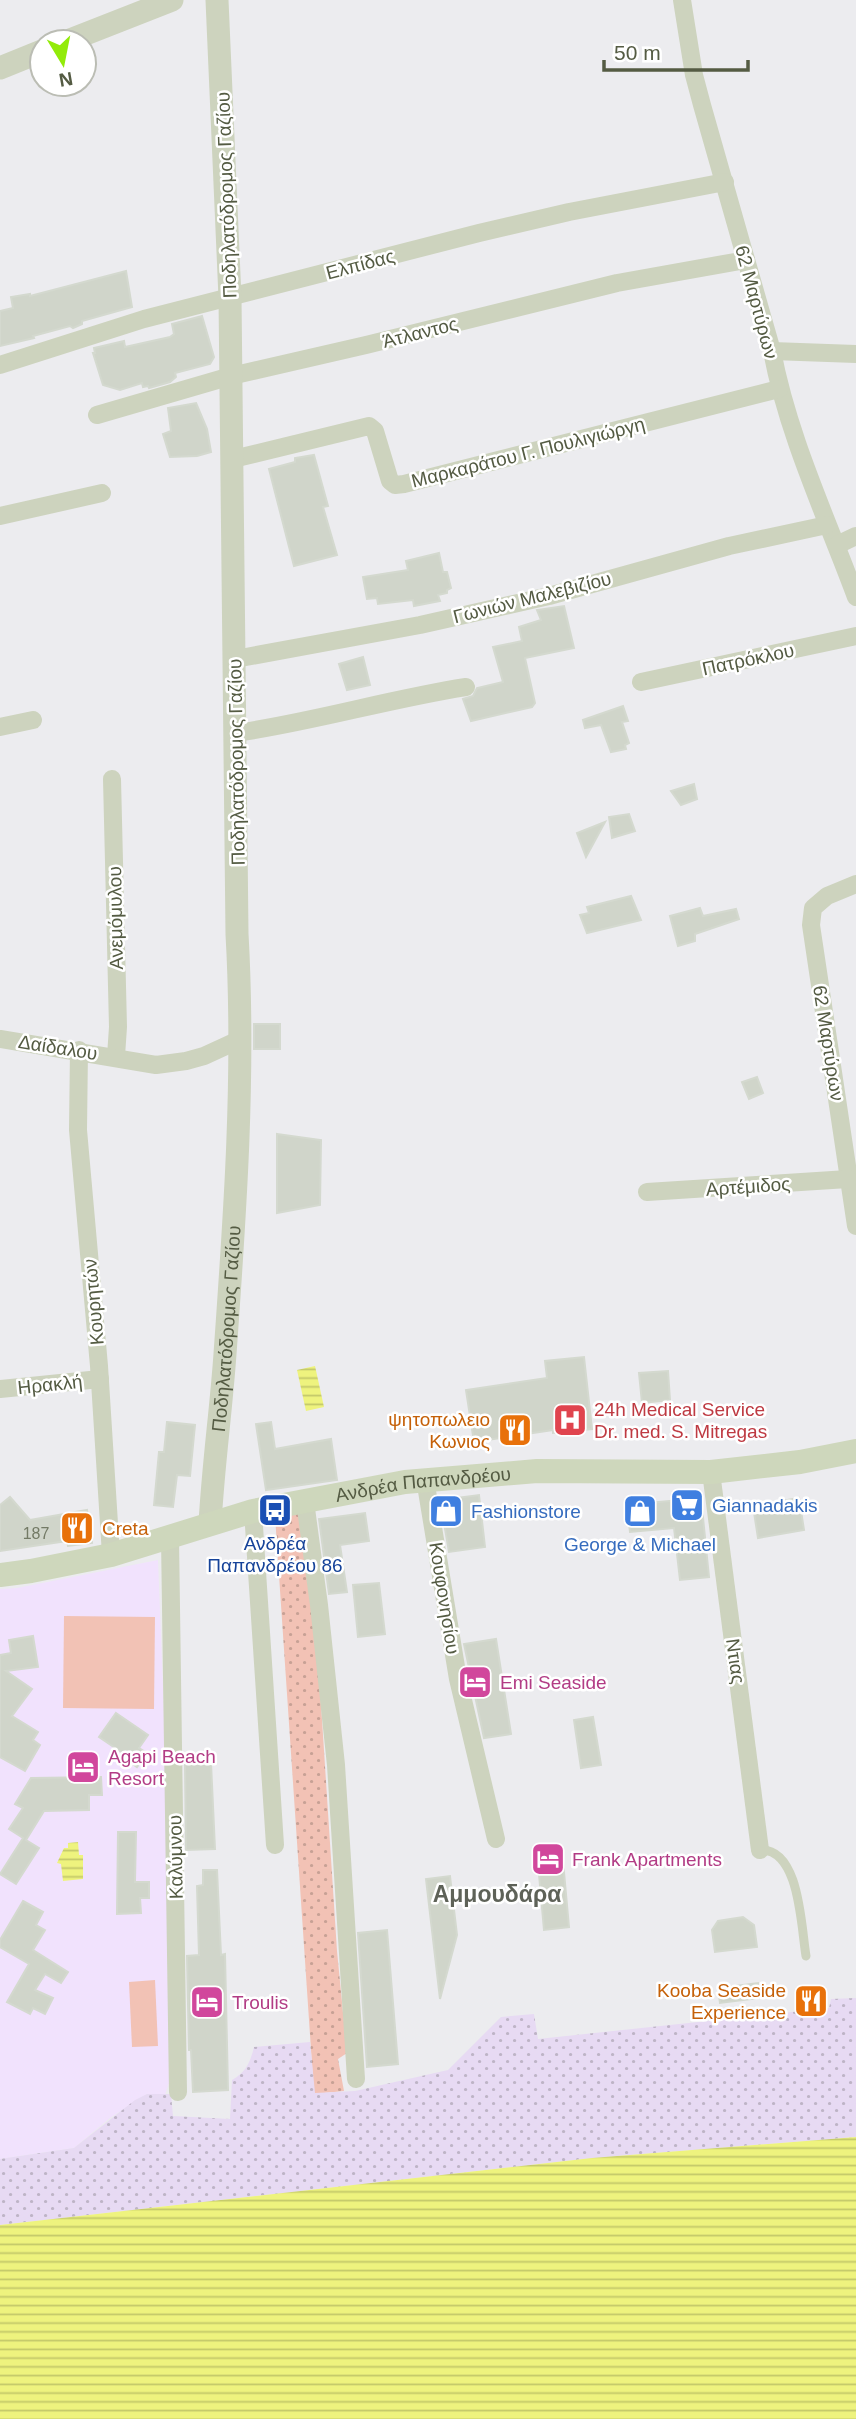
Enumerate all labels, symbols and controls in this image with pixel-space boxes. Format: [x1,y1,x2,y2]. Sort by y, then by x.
north arrow [28,28,98,98]
scale bar [604,28,748,72]
text: 50 m [614,41,661,64]
text: N [57,68,74,91]
street label: Ποδηλατόδρομος Γαζίου [212,91,241,299]
street label: 62 Μαρτύρων [731,243,782,361]
street label: Ελπίδας [323,245,397,284]
street label: Άτλαντος [380,313,460,352]
street label: Μαρκαράτου Γ. Πουλιγιώργη [409,413,647,492]
street label: Γωνιών Μαλεβιζίου [451,568,613,627]
street label: Πατρόκλου [700,640,796,679]
street label: Ποδηλατόδρομος Γαζίου [224,659,249,865]
street label: Ανεμόμυλου [104,866,127,970]
street label: 62 Μαρτύρων [809,984,848,1102]
street label: Δαίδαλου [17,1031,99,1064]
street label: Αρτέμιδος [705,1173,791,1200]
street label: Ποδηλατόδρομος Γαζίου [208,1225,245,1433]
street label: Κουρητών [79,1258,108,1346]
street label: Ηρακλή [17,1371,84,1398]
place label: 24h Medical Service Dr. med. S. Mitregas [594,1399,767,1442]
hospital icon: 24h Medical Service Dr. med. S. Mitregas [551,1401,589,1439]
place label: ψητοπωλειο Κωνιος [388,1409,490,1452]
restaurant icon: ψητοπωλειο Κωνιος [496,1411,534,1449]
street label: Ανδρέα Παπανδρέου [334,1463,512,1506]
supermarket icon: Giannadakis [668,1486,706,1524]
bus stop icon: Ανδρέα Παπανδρέου 86 [256,1491,294,1529]
shop icon: Fashionstore [427,1492,465,1530]
shop icon: George & Michael [621,1492,659,1530]
place label: Giannadakis [712,1495,818,1516]
place label: Fashionstore [471,1501,581,1522]
restaurant icon: Creta [58,1509,96,1547]
place label: Creta [102,1518,149,1539]
house number: 187 [23,1525,49,1542]
place label: Ανδρέα Παπανδρέου 86 [207,1533,343,1576]
place label: George & Michael [564,1534,716,1555]
street label: Κουφονησίου [425,1541,464,1656]
street label: Ντιας [722,1637,749,1685]
hotel icon: Emi Seaside [456,1663,494,1701]
place label: Emi Seaside [500,1672,607,1693]
place label: Agapi Beach Resort [108,1746,216,1789]
hotel icon: Agapi Beach Resort [64,1748,102,1786]
street label: Καλύμνου [164,1815,187,1899]
hotel icon: Frank Apartments [529,1840,567,1878]
place label: Frank Apartments [572,1849,722,1870]
district label: Αμμουδάρα [433,1881,561,1907]
place label: Kooba Seaside Experience [657,1980,786,2023]
restaurant icon: Kooba Seaside Experience [792,1982,830,2020]
hotel icon: Troulis [188,1983,226,2021]
place label: Troulis [232,1992,288,2013]

